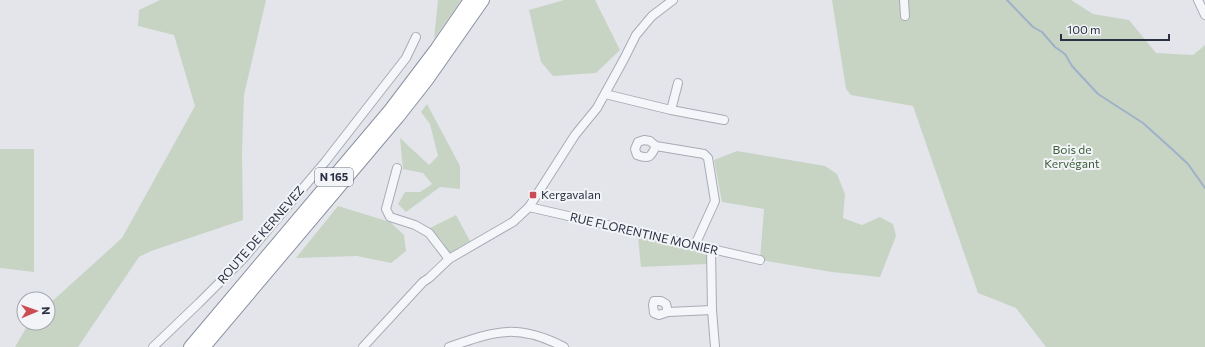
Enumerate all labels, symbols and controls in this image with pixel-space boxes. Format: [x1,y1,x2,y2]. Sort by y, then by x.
scale bar [1061,16,1169,42]
text: 100 m [1067,22,1101,36]
park label: Bois de Kervégant [1044,142,1100,170]
road number: N 165 [315,168,353,186]
street label: ROUTE DE KERNEVEZ [214,183,306,286]
place label: Kergavalan [541,187,601,201]
marker: Kergavalan [528,190,538,200]
street label: RUE FLORENTINE MONIER [569,209,720,257]
north arrow [16,291,56,331]
text: N [40,306,53,315]

